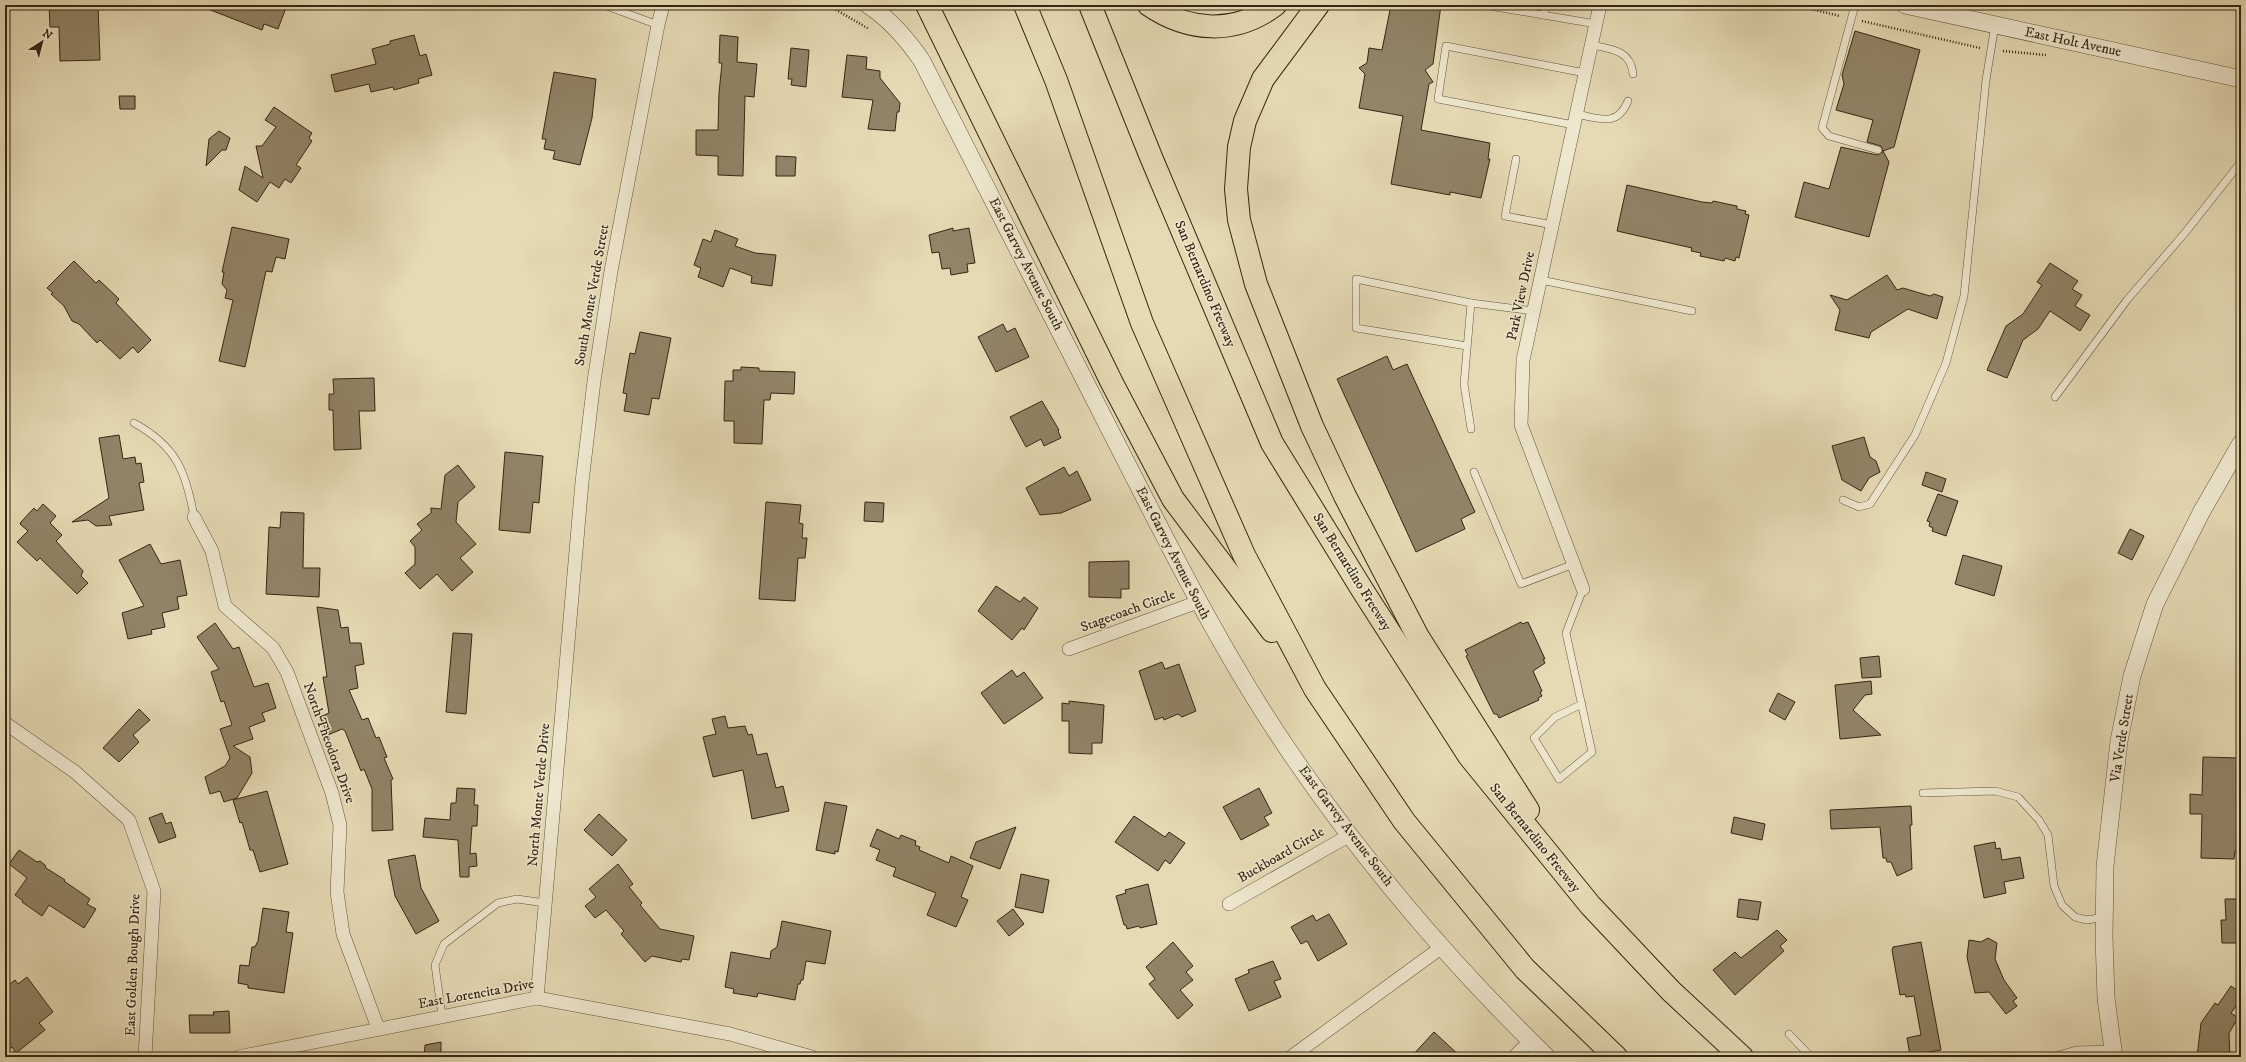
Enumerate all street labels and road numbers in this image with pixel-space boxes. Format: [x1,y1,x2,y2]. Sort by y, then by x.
street label: East Holt Avenue [2023,23,2123,61]
street label: East Garvey Avenue South [985,194,1068,334]
street label: San Bernardino Freeway [1170,218,1240,350]
street label: South Monte Verde Street [571,222,613,367]
street label: Park View Drive [1503,250,1539,342]
street label: East Garvey Avenue South [1132,483,1215,623]
street label: San Bernardino Freeway [1308,510,1396,635]
street label: Stagecoach Circle [1078,585,1178,636]
street label: North Theodora Drive [299,680,359,806]
street label: Via Verde Street [2106,692,2138,784]
street label: North Monte Verde Drive [524,722,554,867]
street label: East Garvey Avenue South [1295,762,1398,891]
street label: San Bernardino Freeway [1485,780,1585,897]
street label: Buckboard Circle [1235,823,1328,887]
street label: East Golden Bough Drive [122,893,144,1037]
street label: East Lorencita Drive [417,975,536,1013]

